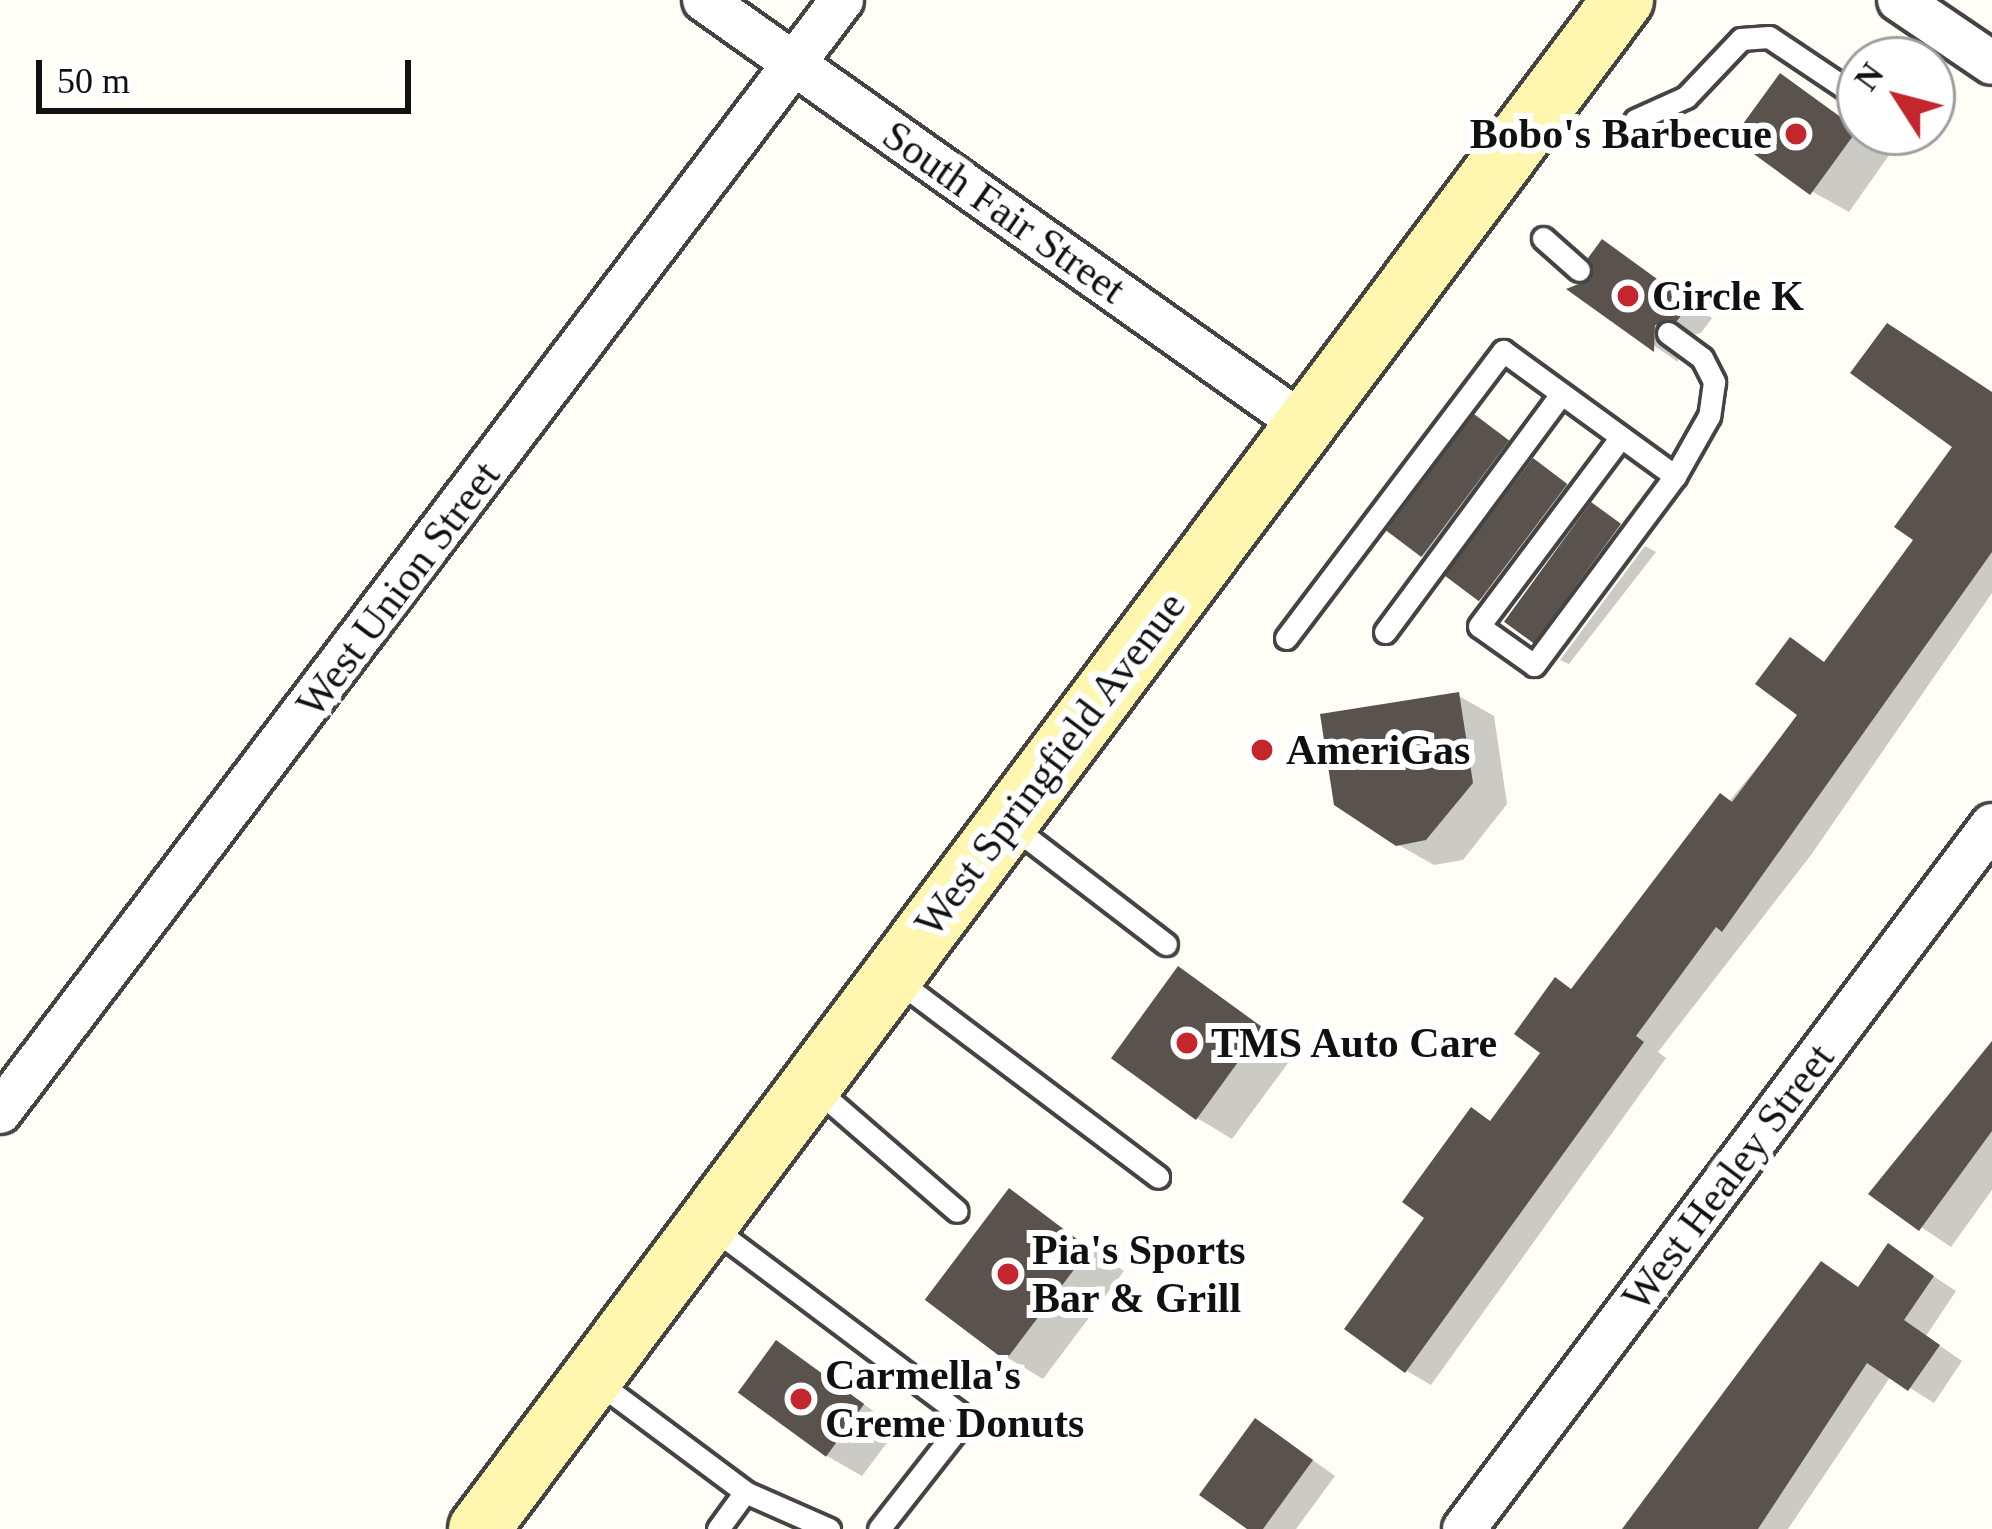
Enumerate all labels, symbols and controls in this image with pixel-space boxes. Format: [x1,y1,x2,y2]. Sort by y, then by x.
scale bar [42,36,417,110]
north arrow [1836,36,1956,156]
text: N [1848,56,1891,97]
text: 50 m [57,61,130,101]
place label: Bobo's Barbecue [1470,109,1772,159]
street label: South Fair Street [873,110,1135,314]
marker: Bobo's Barbecue [1783,121,1809,147]
place label: Circle K [1652,271,1804,321]
marker: Circle K [1615,283,1641,309]
street label: West Union Street [286,451,510,727]
street label: West Springfield Avenue [903,581,1197,947]
place label: AmeriGas [1286,725,1470,775]
marker: AmeriGas [1249,737,1275,763]
place label: TMS Auto Care [1211,1018,1500,1068]
marker: TMS Auto Care [1174,1030,1200,1056]
street label: West Healey Street [1611,1034,1845,1320]
place label: Pia's Sports Bar & Grill [1032,1225,1246,1324]
marker: Pia's Sports Bar & Grill [995,1261,1021,1287]
place label: Carmella's Creme Donuts [825,1350,1084,1448]
marker: Carmella's Creme Donuts [788,1386,814,1412]

